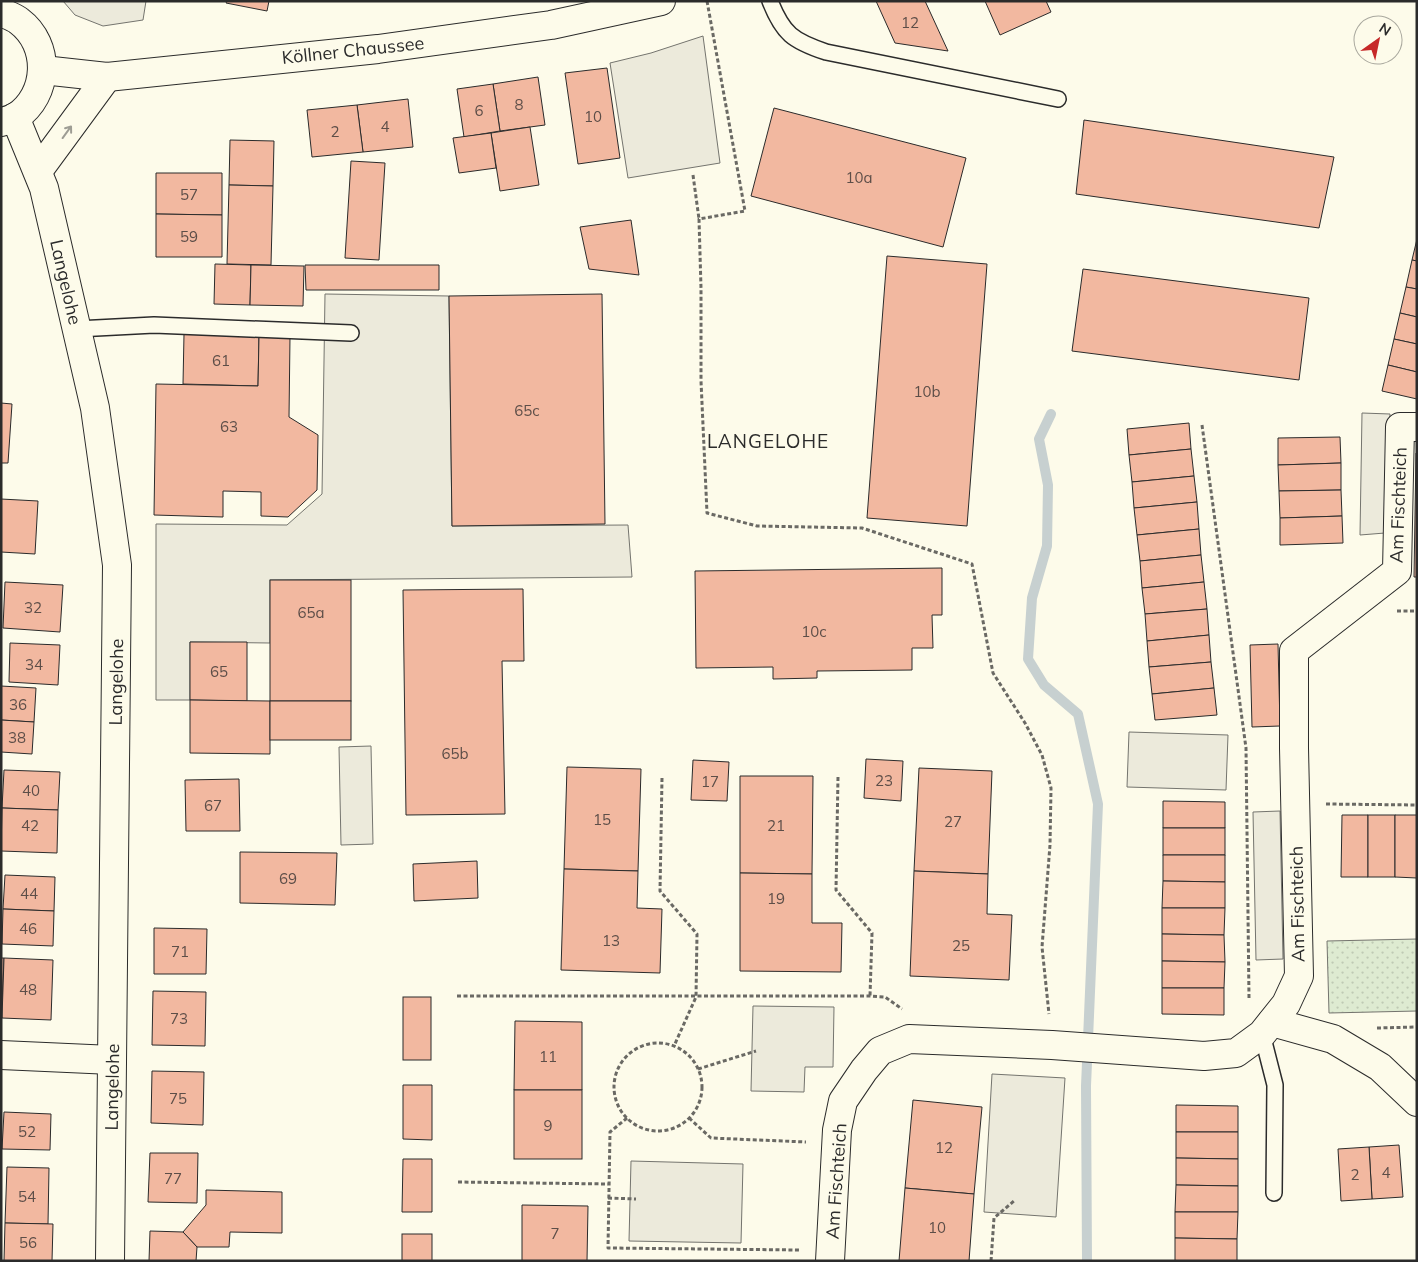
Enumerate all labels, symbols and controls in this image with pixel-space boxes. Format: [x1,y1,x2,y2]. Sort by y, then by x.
house number: 12 [901,13,919,32]
north arrow [1353,15,1403,65]
text: N [1376,19,1394,40]
street label: Köllner Chaussee [281,31,425,69]
house number: 8 [514,95,524,114]
house number: 6 [474,101,484,120]
house number: 10 [584,107,602,126]
house number: 4 [380,117,390,136]
house number: 2 [330,122,340,141]
one-way arrow [61,126,72,139]
house number: 10a [845,168,873,187]
house number: 57 [180,185,198,204]
house number: 59 [180,227,198,246]
street label: Langelohe [45,237,87,327]
house number: 61 [212,351,230,370]
house number: 10b [913,382,941,401]
house number: 65c [514,401,540,420]
house number: 63 [220,417,238,436]
district label: LANGELOHE [707,429,829,453]
street label: Am Fischteich [1384,447,1412,563]
house number: 32 [24,598,42,617]
house number: 65a [297,603,325,622]
house number: 10c [801,622,827,641]
street label: Langelohe [104,638,128,726]
house number: 34 [25,655,43,674]
house number: 65 [210,662,228,681]
house number: 36 [9,695,27,714]
house number: 38 [8,728,26,747]
house number: 65b [441,744,469,763]
house number: 23 [875,771,893,790]
house number: 17 [701,772,719,791]
house number: 40 [22,781,40,800]
house number: 67 [204,796,222,815]
house number: 15 [593,810,611,829]
house number: 27 [944,812,962,831]
house number: 42 [21,816,39,835]
house number: 21 [767,816,785,835]
street label: Am Fischteich [1284,846,1310,962]
house number: 69 [279,869,297,888]
house number: 44 [20,884,38,903]
house number: 19 [767,889,785,908]
house number: 46 [19,919,37,938]
house number: 13 [602,931,620,950]
house number: 25 [952,936,970,955]
house number: 71 [171,942,189,961]
house number: 48 [19,980,37,999]
house number: 73 [170,1009,188,1028]
street label: Langelohe [100,1043,124,1131]
house number: 11 [539,1047,557,1066]
house number: 75 [169,1089,187,1108]
house number: 9 [543,1116,553,1135]
house number: 52 [18,1122,36,1141]
street label: Am Fischteich [820,1122,852,1240]
house number: 12 [935,1138,953,1157]
house number: 4 [1381,1163,1391,1182]
house number: 2 [1350,1165,1360,1184]
house number: 77 [164,1169,182,1188]
house number: 54 [18,1187,36,1206]
house number: 10 [928,1218,946,1237]
house number: 7 [550,1224,560,1243]
house number: 56 [19,1233,37,1252]

